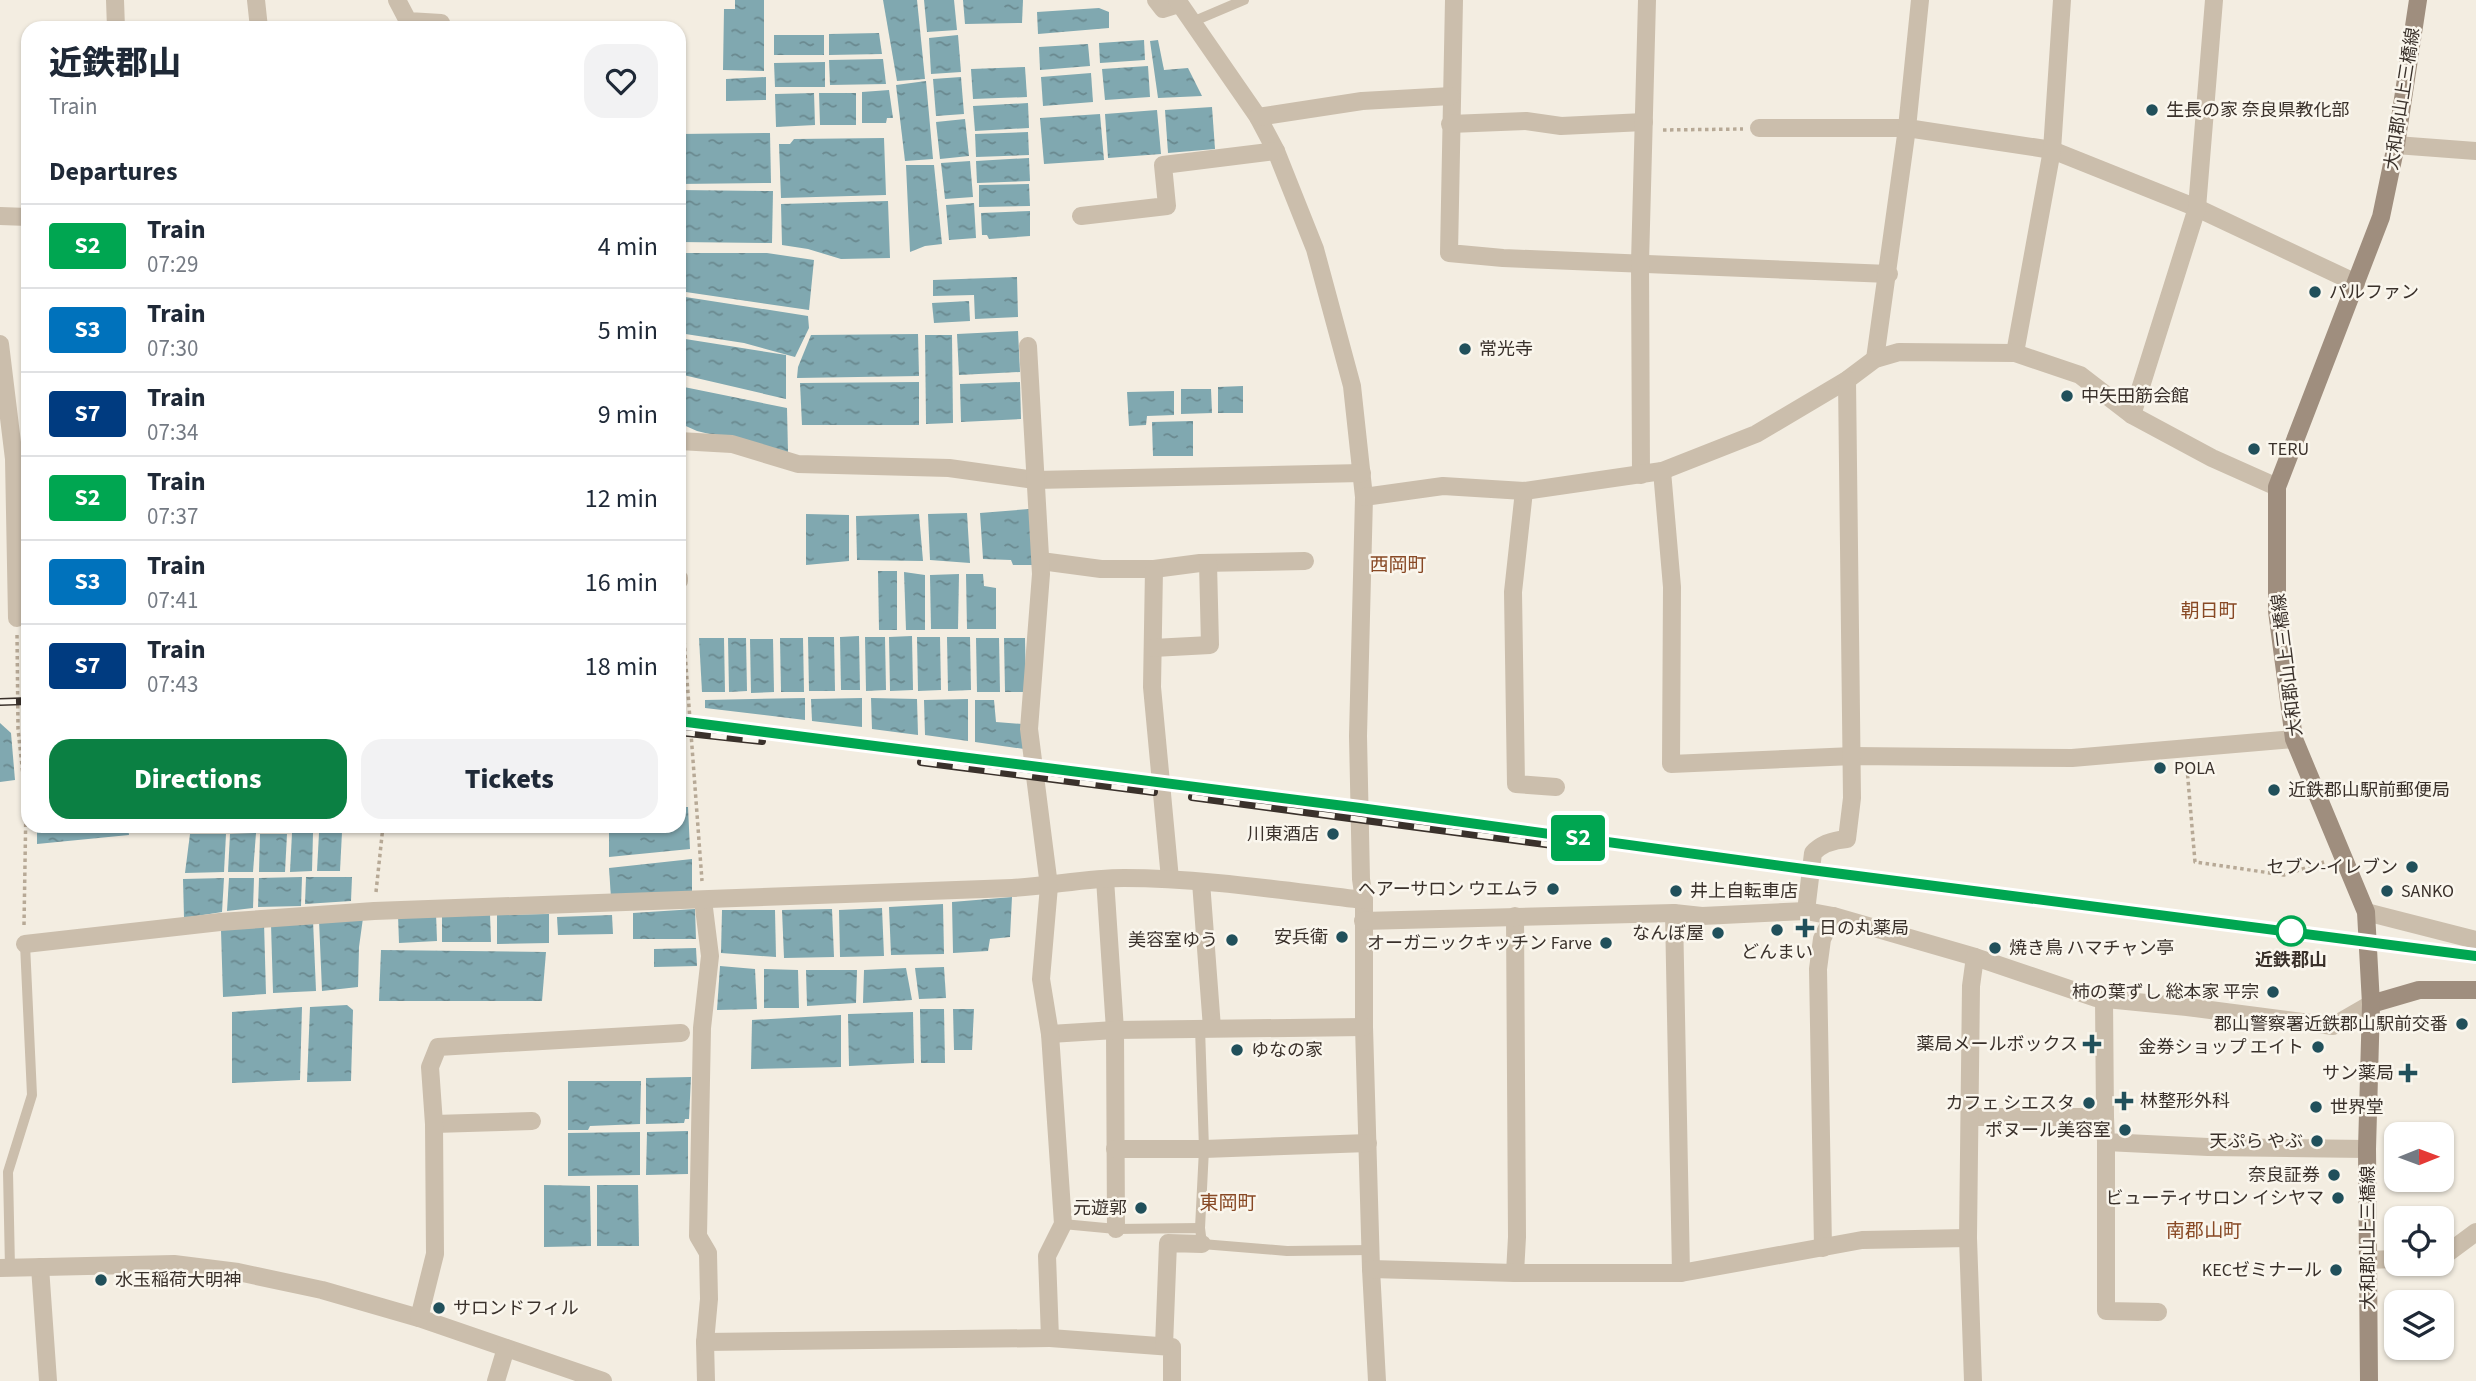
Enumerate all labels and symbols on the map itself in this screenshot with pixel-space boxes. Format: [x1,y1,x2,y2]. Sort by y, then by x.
street label: 大和郡山上三橋線 [2379,26,2426,172]
place label: 生長の家 奈良県教化部 [2166,98,2350,123]
marker: 生長の家 奈良県教化部 [2144,102,2160,118]
place label: パルファン [2329,280,2419,305]
marker: パルファン [2307,284,2323,300]
place label: 常光寺 [1479,337,1533,362]
marker: 常光寺 [1457,341,1473,357]
place label: 中矢田筋会館 [2081,384,2189,409]
marker: 中矢田筋会館 [2059,388,2075,404]
place label: TERU [2268,437,2309,462]
marker: TERU [2246,441,2262,457]
district label: 西岡町 [1369,552,1427,579]
street label: 大和郡山上三橋線 [2266,592,2309,738]
district label: 朝日町 [2180,598,2238,625]
place label: POLA [2174,756,2215,781]
marker: POLA [2152,760,2168,776]
place label: 近鉄郡山駅前郵便局 [2288,778,2450,803]
marker: 近鉄郡山駅前郵便局 [2266,782,2282,798]
line badge: S2 [1546,815,1610,861]
place label: 川東酒店 [1247,822,1319,847]
marker: 川東酒店 [1325,826,1341,842]
place label: セブン-イレブン [2266,855,2398,880]
marker: セブン-イレブン [2404,859,2420,875]
place label: ヘアーサロン ウエムラ [1358,877,1539,902]
place label: 井上自転車店 [1690,879,1798,904]
place label: SANKO [2401,879,2454,904]
marker: ヘアーサロン ウエムラ [1545,881,1561,897]
marker: 井上自転車店 [1668,883,1684,899]
marker: SANKO [2379,883,2395,899]
place label: 日の丸薬局 [1819,916,1909,941]
marker: 近鉄郡山 [2276,916,2306,946]
marker: 日の丸薬局 [1797,920,1813,936]
place label: なんぼ屋 [1632,921,1704,946]
marker: どんまい [1769,922,1785,938]
place label: 安兵衛 [1274,925,1328,950]
marker: なんぼ屋 [1710,925,1726,941]
place label: 美容室ゆう [1128,928,1218,953]
marker: 安兵衛 [1334,929,1350,945]
place label: オーガニックキッチン Farve [1367,931,1592,956]
marker: 美容室ゆう [1224,932,1240,948]
marker: オーガニックキッチン Farve [1598,935,1614,951]
place label: 焼き鳥 ハマチャン亭 [2009,936,2174,961]
place label: どんまい [1741,940,1813,965]
marker: 焼き鳥 ハマチャン亭 [1987,940,2003,956]
place label: 近鉄郡山 [2255,948,2327,973]
place label: 柿の葉ずし 総本家 平宗 [2072,980,2259,1005]
marker: 柿の葉ずし 総本家 平宗 [2265,984,2281,1000]
place label: 郡山警察署近鉄郡山駅前交番 [2214,1012,2448,1037]
marker: 郡山警察署近鉄郡山駅前交番 [2454,1016,2470,1032]
place label: 薬局メールボックス [1917,1032,2078,1057]
place label: 金券ショップ エイト [2138,1035,2304,1060]
marker: 薬局メールボックス [2084,1036,2100,1052]
place label: ゆなの家 [1251,1038,1323,1063]
marker: 金券ショップ エイト [2310,1039,2326,1055]
marker: ゆなの家 [1229,1042,1245,1058]
place label: サン薬局 [2322,1061,2394,1086]
marker: サン薬局 [2400,1065,2416,1081]
place label: 林整形外科 [2140,1089,2230,1114]
place label: カフェ シエスタ [1945,1091,2075,1116]
marker: 林整形外科 [2114,1091,2134,1111]
marker: カフェ シエスタ [2081,1095,2097,1111]
place label: 世界堂 [2330,1095,2384,1120]
marker: 世界堂 [2308,1099,2324,1115]
place label: ポヌール美容室 [1985,1118,2111,1143]
marker: ポヌール美容室 [2117,1122,2133,1138]
north arrow [2384,1122,2454,1192]
place label: 天ぷら やぶ [2209,1129,2303,1154]
marker: 天ぷら やぶ [2309,1133,2325,1149]
place label: 奈良証券 [2248,1163,2320,1188]
street label: 大和郡山上三橋線 [2356,1166,2381,1310]
marker: 奈良証券 [2326,1167,2342,1183]
place label: ビューティサロン イシヤマ [2105,1186,2324,1211]
district label: 東岡町 [1199,1190,1257,1217]
marker: ビューティサロン イシヤマ [2330,1190,2346,1206]
place label: 元遊郭 [1073,1196,1127,1221]
marker: 元遊郭 [1133,1200,1149,1216]
district label: 南郡山町 [2166,1218,2242,1245]
place label: KECゼミナール [2202,1258,2322,1283]
marker: KECゼミナール [2328,1262,2344,1278]
place label: 水玉稲荷大明神 [115,1268,241,1293]
marker: 水玉稲荷大明神 [93,1272,109,1288]
place label: サロンドフィル [453,1296,579,1321]
marker: サロンドフィル [431,1300,447,1316]

